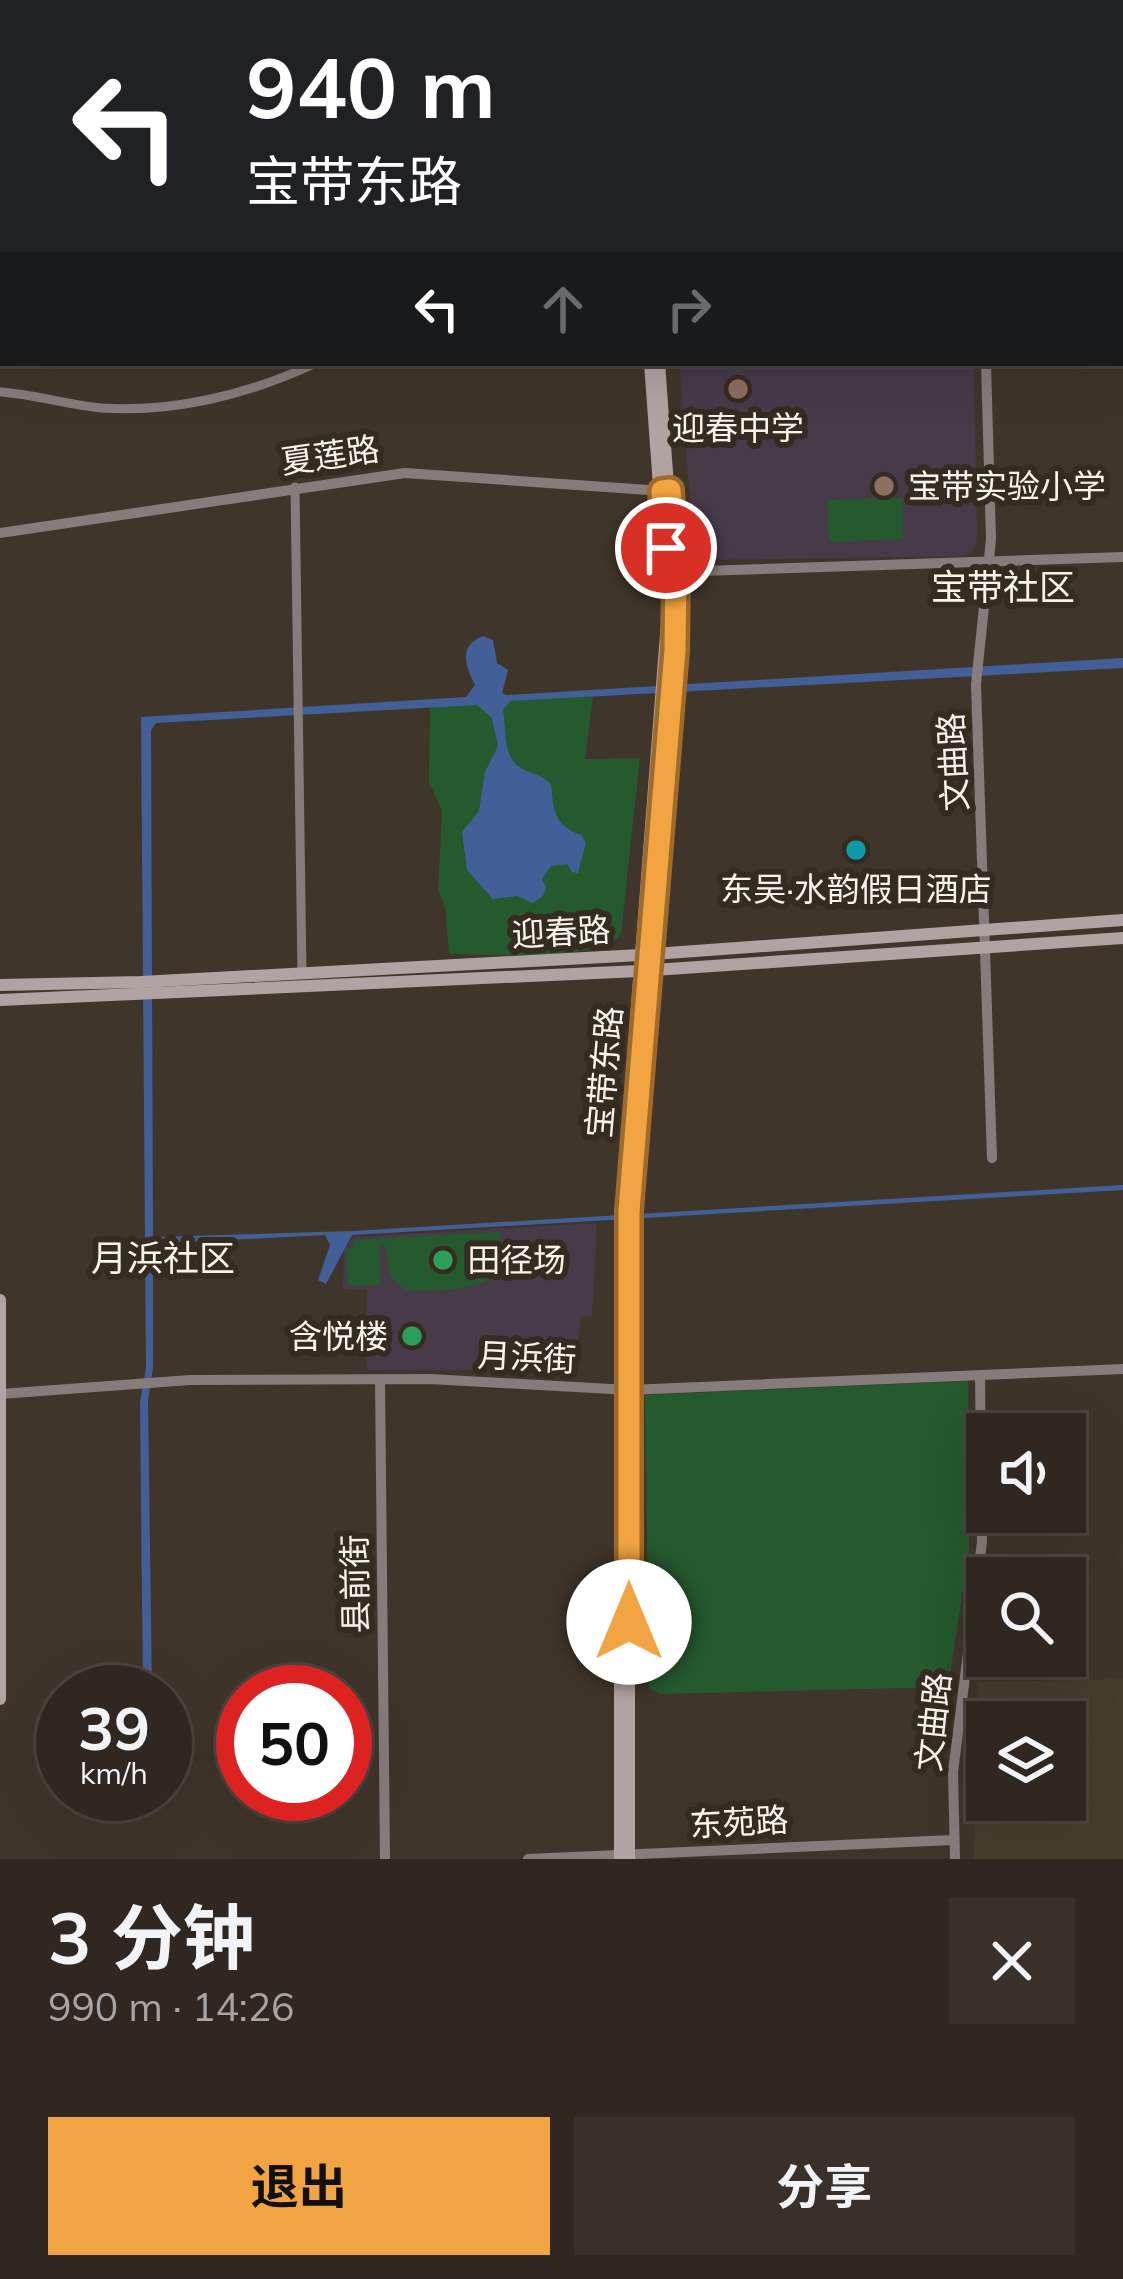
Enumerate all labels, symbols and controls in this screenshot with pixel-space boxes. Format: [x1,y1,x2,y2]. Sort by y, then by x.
text: 940 m [246,34,496,139]
icon: left [48,48,204,204]
text: 宝带东路 [246,147,462,215]
icon: left [404,276,470,342]
icon: ahead [530,276,596,342]
icon: right [656,276,722,342]
marker: 迎春中学 [725,376,751,402]
place label: 迎春中学 [672,407,804,448]
street label: 夏莲路 [278,427,382,482]
place label: 宝带实验小学 [908,465,1106,506]
marker: 宝带实验小学 [871,473,897,499]
pin [615,497,717,599]
icon: arrive [633,515,699,581]
district label: 宝带社区 [931,564,1075,609]
street label: 文曲路 [929,712,976,813]
marker: 东吴·水韵假日酒店 [843,837,869,863]
place label: 东吴·水韵假日酒店 [720,868,992,909]
street label: 迎春路 [510,908,611,955]
street label: 宝带东路 [577,1004,630,1139]
district label: 月浜社区 [91,1235,235,1280]
place label: 田径场 [467,1239,566,1280]
marker: 田径场 [430,1247,456,1273]
place label: 含悦楼 [289,1315,388,1356]
marker: 含悦楼 [399,1323,425,1349]
street label: 月浜街 [477,1333,578,1380]
map controls [966,1413,1086,1821]
button: sound [966,1413,1086,1533]
street label: 县前街 [333,1534,376,1634]
button: search [966,1557,1086,1677]
position arrow [566,1559,692,1685]
speed limit sign: 50 [216,1665,372,1821]
street label: 文曲路 [907,1671,958,1773]
text: 39 [78,1690,150,1765]
button: layers [966,1701,1086,1821]
text: km/h [80,1754,148,1792]
street label: 东苑路 [688,1798,789,1845]
text: 3 分钟 [48,1892,255,1982]
button: close [949,1898,1075,2024]
text: 990 m · 14:26 [48,1982,294,2031]
button: 退出 [48,2117,550,2255]
button: 分享 [574,2117,1075,2255]

